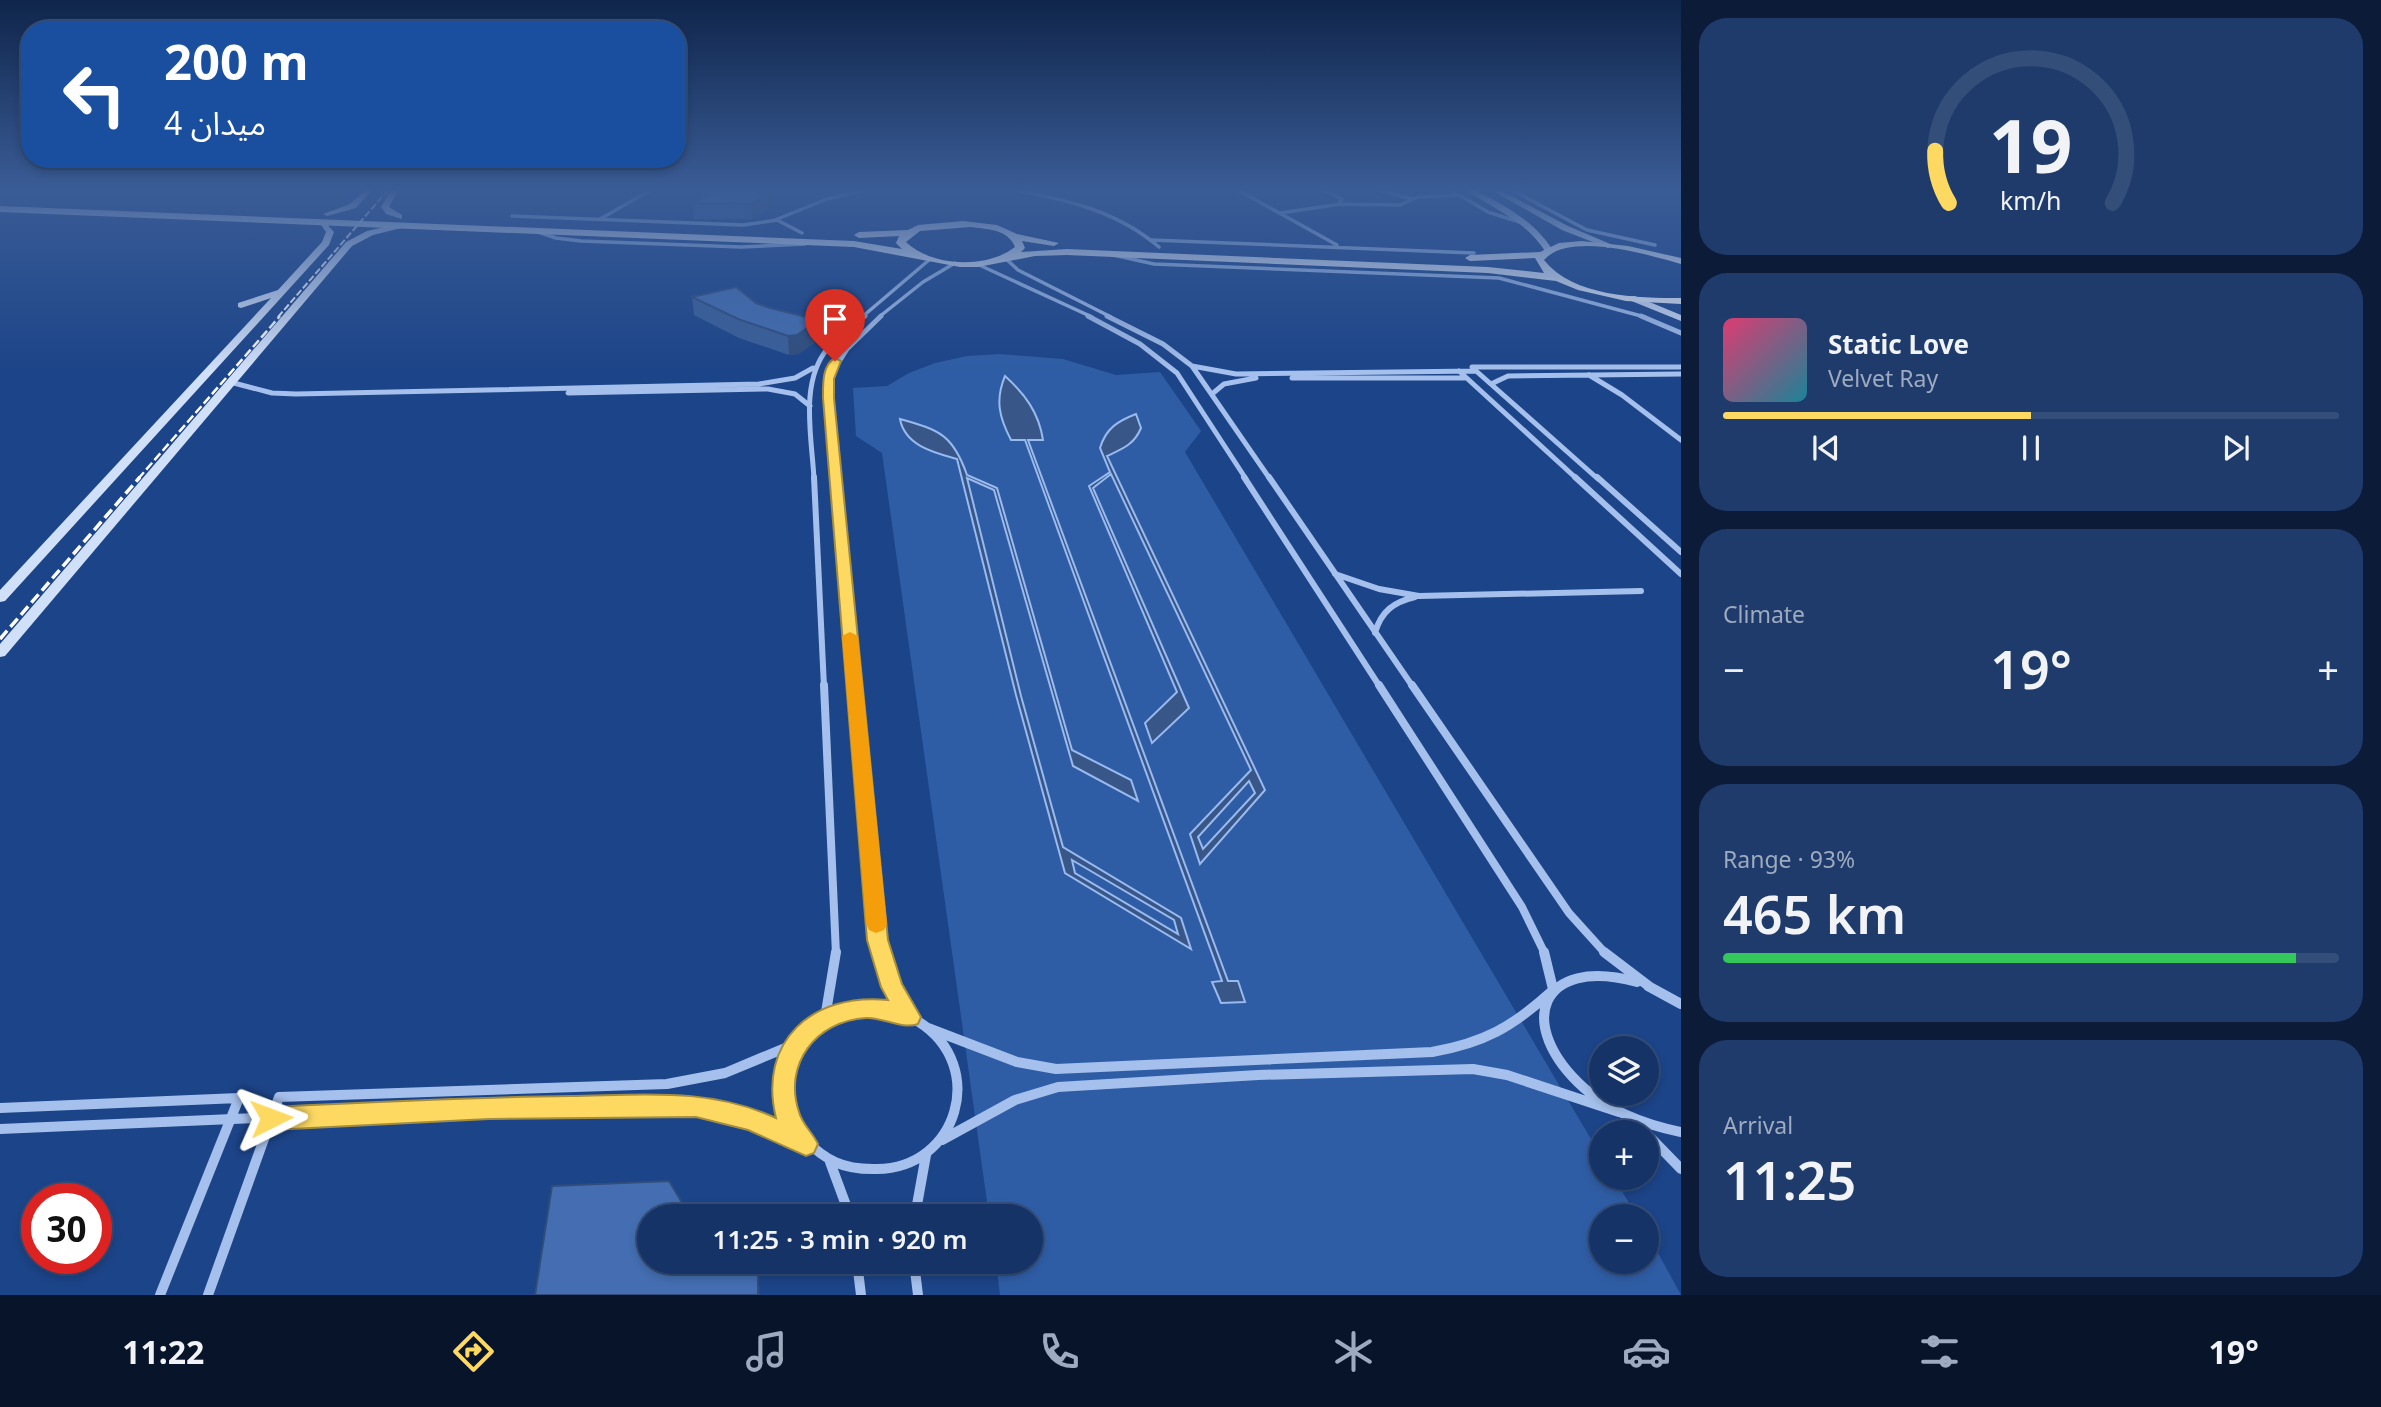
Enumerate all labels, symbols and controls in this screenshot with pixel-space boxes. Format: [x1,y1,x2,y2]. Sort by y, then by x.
text: 200 m [164,28,309,94]
icon: left [49,49,140,140]
text: 19 [1989,95,2073,194]
text: ميدان 4 [164,101,266,144]
text: km/h [2000,183,2062,217]
pin [805,289,865,361]
icon: arrive [816,300,854,338]
text: Static Love [1828,326,1969,362]
text: Velvet Ray [1828,362,1938,394]
icon: previous [1807,429,1845,467]
icon: pause [2012,429,2050,467]
icon: next [2217,429,2255,467]
text: Climate [1723,598,1805,630]
text: 19° [1990,633,2072,704]
text: − [1723,643,1745,695]
text: + [2317,643,2339,695]
text: Range · 93% [1723,843,1855,875]
text: 465 km [1723,878,1906,949]
map controls [1589,1036,1659,1274]
button: layers [1589,1036,1659,1106]
position arrow [234,1081,308,1155]
text: Arrival [1723,1109,1793,1141]
button: + [1589,1120,1659,1190]
text: 11:25 [1723,1144,1856,1215]
speed limit sign: 30 [21,1183,112,1274]
button: − [1589,1204,1659,1274]
text: 11:25 · 3 min · 920 m [713,1221,967,1257]
icon: directions [449,1327,498,1376]
icon: music [742,1327,791,1376]
icon: phone [1035,1327,1084,1376]
icon: climate [1329,1327,1378,1376]
icon: car [1622,1327,1671,1376]
icon: filters [1915,1327,1964,1376]
text: 11:22 [122,1330,204,1373]
text: 19° [2209,1330,2259,1373]

